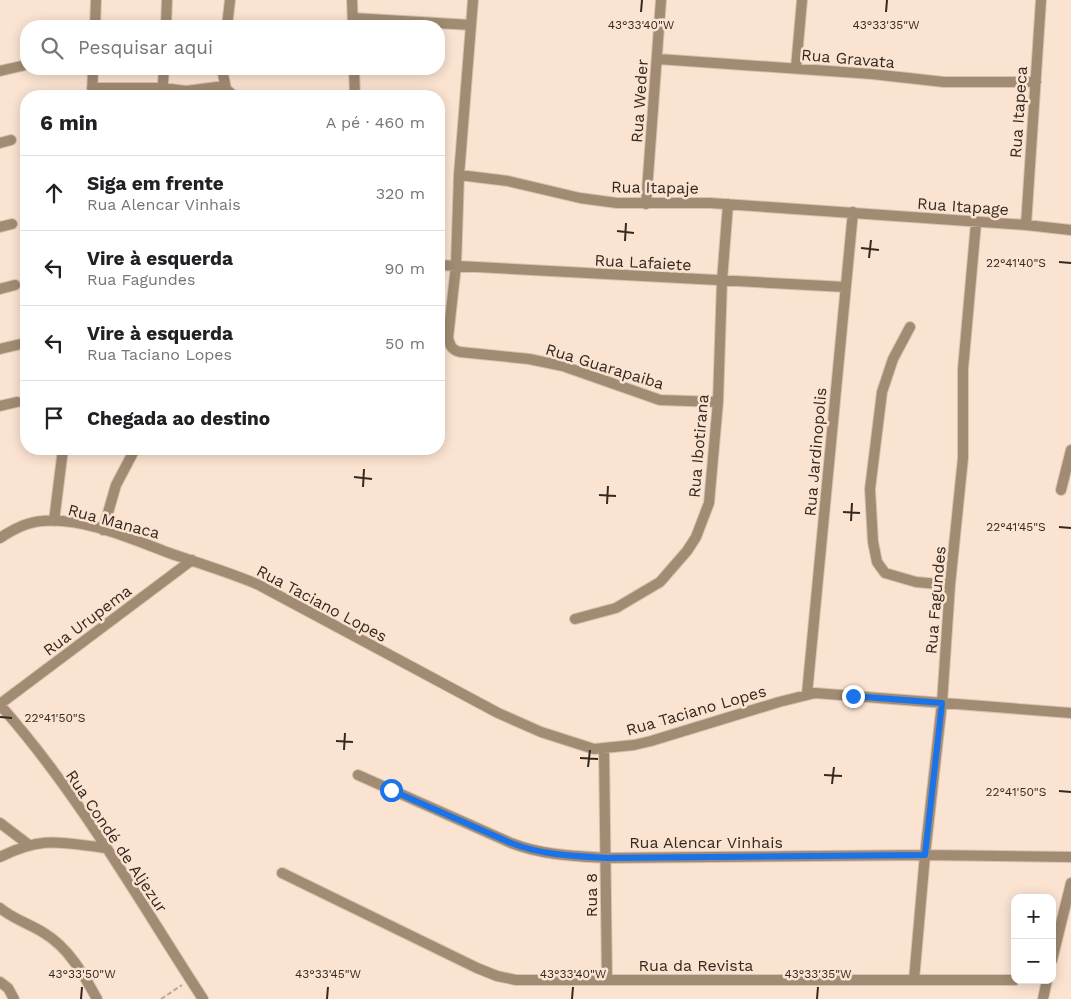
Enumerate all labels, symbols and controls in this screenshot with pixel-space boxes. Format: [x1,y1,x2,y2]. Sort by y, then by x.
text: 43°33'40"W [608,18,675,32]
text: 43°33'35"W [853,18,920,32]
search box [20,20,445,75]
icon: search [38,34,66,62]
text: Pesquisar aqui [78,36,213,59]
street label: Rua Gravata [800,45,895,72]
street label: Rua Weder [627,58,652,144]
street label: Rua Itapeca [1006,65,1031,159]
text: 6 min [40,110,98,135]
text: A pé · 460 m [326,113,425,132]
text: Siga em frente [87,172,224,195]
street label: Rua Itapaje [611,177,699,198]
icon: ahead [40,179,68,207]
text: 320 m [376,184,425,203]
street label: Rua Itapage [917,194,1009,219]
text: Rua Alencar Vinhais [87,195,241,214]
text: Vire à esquerda [87,247,233,270]
street label: Rua Lafaiete [594,250,692,275]
icon: left [40,254,68,282]
text: 22°41'40"S [986,256,1046,270]
text: 90 m [384,259,425,278]
text: Rua Fagundes [87,270,195,289]
text: Vire à esquerda [87,322,233,345]
icon: left [40,329,68,357]
text: 50 m [385,334,425,353]
street label: Rua Guarapaiba [543,339,666,394]
text: Rua Taciano Lopes [87,345,232,364]
street label: Rua Jardinopolis [800,387,831,517]
street label: Rua Ibotirana [685,393,712,499]
icon: arrive [40,404,68,432]
text: Chegada ao destino [87,407,270,430]
street label: Rua Manaca [66,500,162,543]
text: 22°41'45"S [986,520,1046,534]
street label: Rua Fagundes [921,545,950,655]
street label: Rua Taciano Lopes [253,561,390,646]
street label: Rua Urupema [39,581,135,660]
street label: Rua Taciano Lopes [624,681,768,740]
route end [842,685,865,708]
text: 22°41'50"S [25,711,85,725]
street label: Rua Condé de Aljezur [62,766,172,916]
route start [380,779,403,802]
text: 22°41'50"S [986,785,1046,799]
street label: Rua Alencar Vinhais [629,833,783,852]
street label: Rua 8 [582,873,601,917]
map controls [1011,894,1056,984]
button: + [1011,894,1056,939]
button: − [1011,939,1056,984]
street label: Rua da Revista [639,956,753,975]
text: 43°33'50"W [48,967,116,981]
text: 43°33'45"W [295,967,362,981]
text: 43°33'40"W [540,967,607,981]
text: 43°33'35"W [785,967,852,981]

